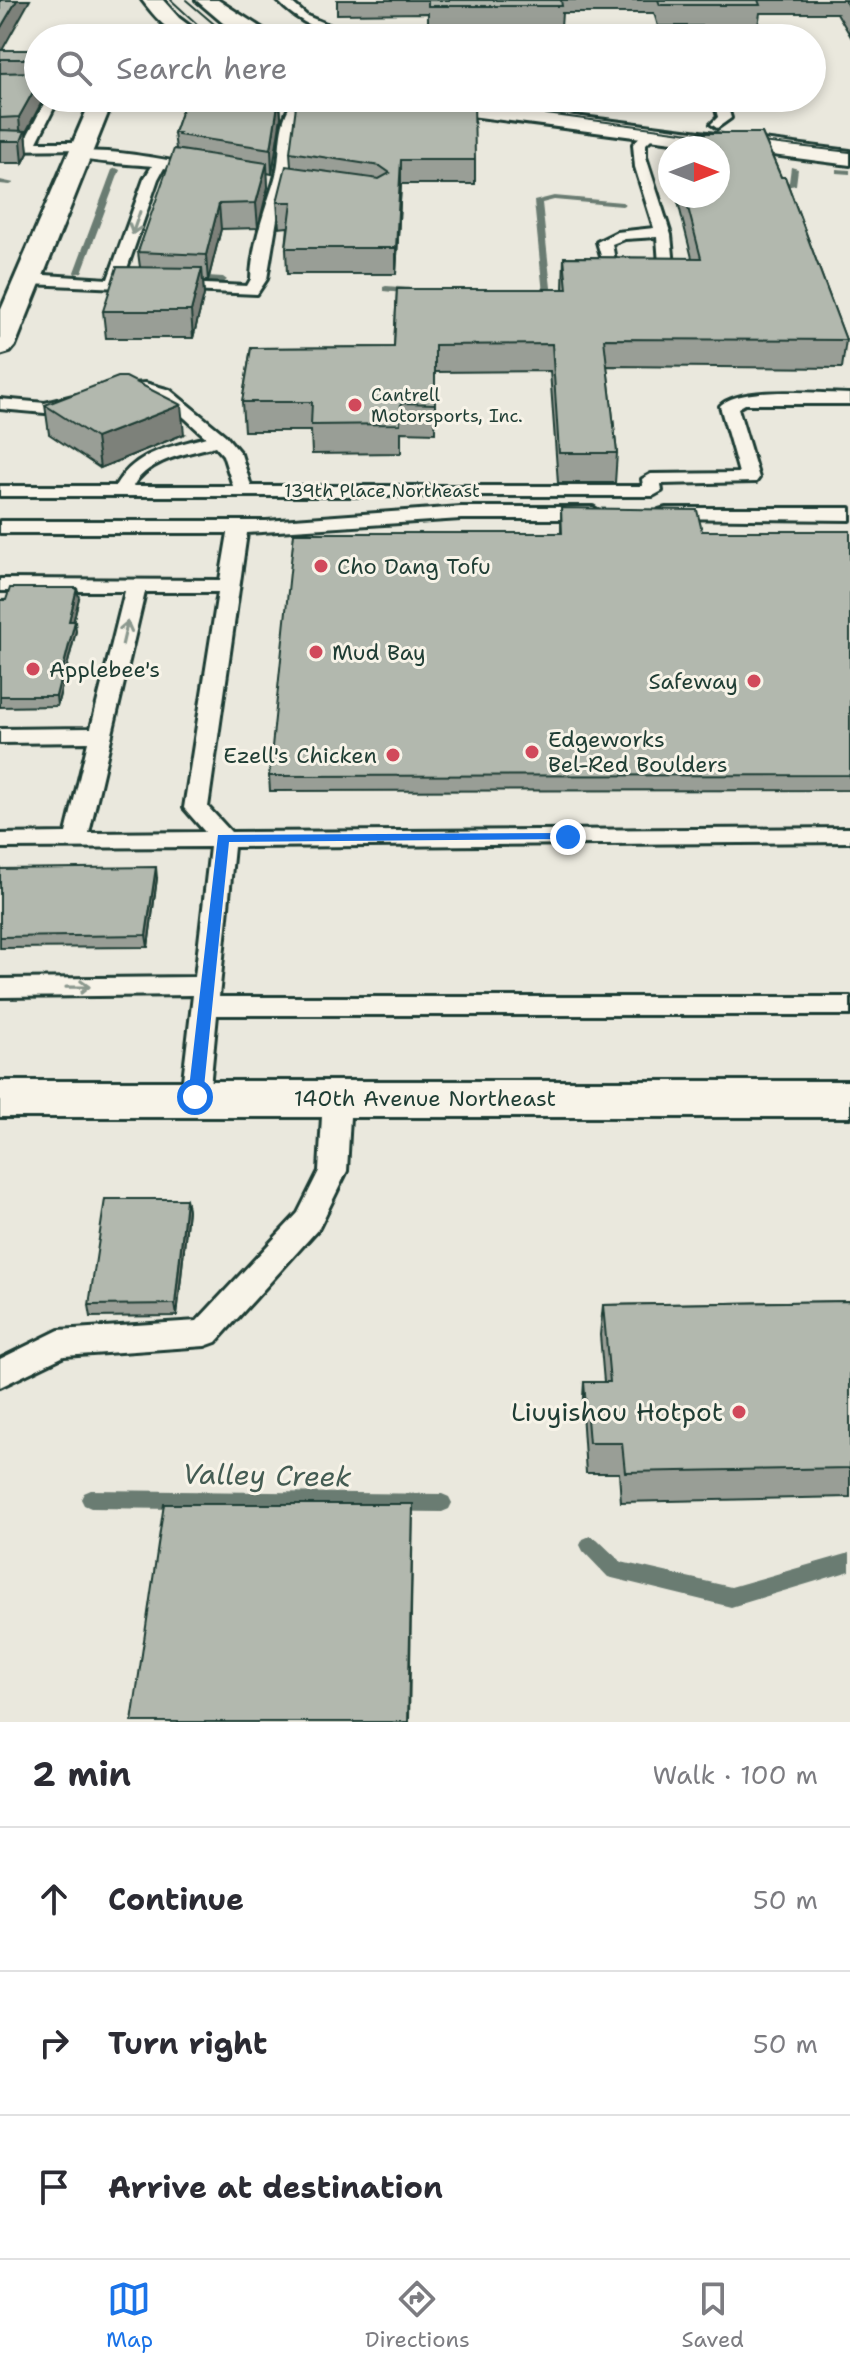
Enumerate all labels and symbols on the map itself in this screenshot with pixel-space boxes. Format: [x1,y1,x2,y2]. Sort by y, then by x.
north arrow [658,136,730,208]
one-way arrow [128,210,143,235]
place label: Cantrell Motorsports, Inc. [371,383,523,428]
marker: Cantrell Motorsports, Inc. [346,396,364,414]
street label: 139th Place Northeast [284,479,480,503]
place label: Cho Dang Tofu [337,552,491,581]
marker: Cho Dang Tofu [312,557,330,575]
one-way arrow [119,620,134,646]
place label: Mud Bay [332,638,426,667]
marker: Mud Bay [307,643,325,661]
place label: Applebee's [49,655,160,684]
marker: Applebee's [24,660,42,678]
place label: Safeway [649,667,738,696]
marker: Safeway [745,672,763,690]
place label: Edgeworks Bel-Red Boulders [548,725,728,779]
place label: Ezell's Chicken [223,741,377,770]
marker: Edgeworks Bel-Red Boulders [523,743,541,761]
marker: Ezell's Chicken [384,746,402,764]
route end [550,819,586,855]
one-way arrow [64,979,91,995]
route start [177,1079,213,1115]
street label: 140th Avenue Northeast [294,1084,556,1113]
place label: Liuyishou Hotpot [511,1394,723,1429]
marker: Liuyishou Hotpot [730,1403,748,1421]
water label: Valley Creek [182,1455,352,1495]

